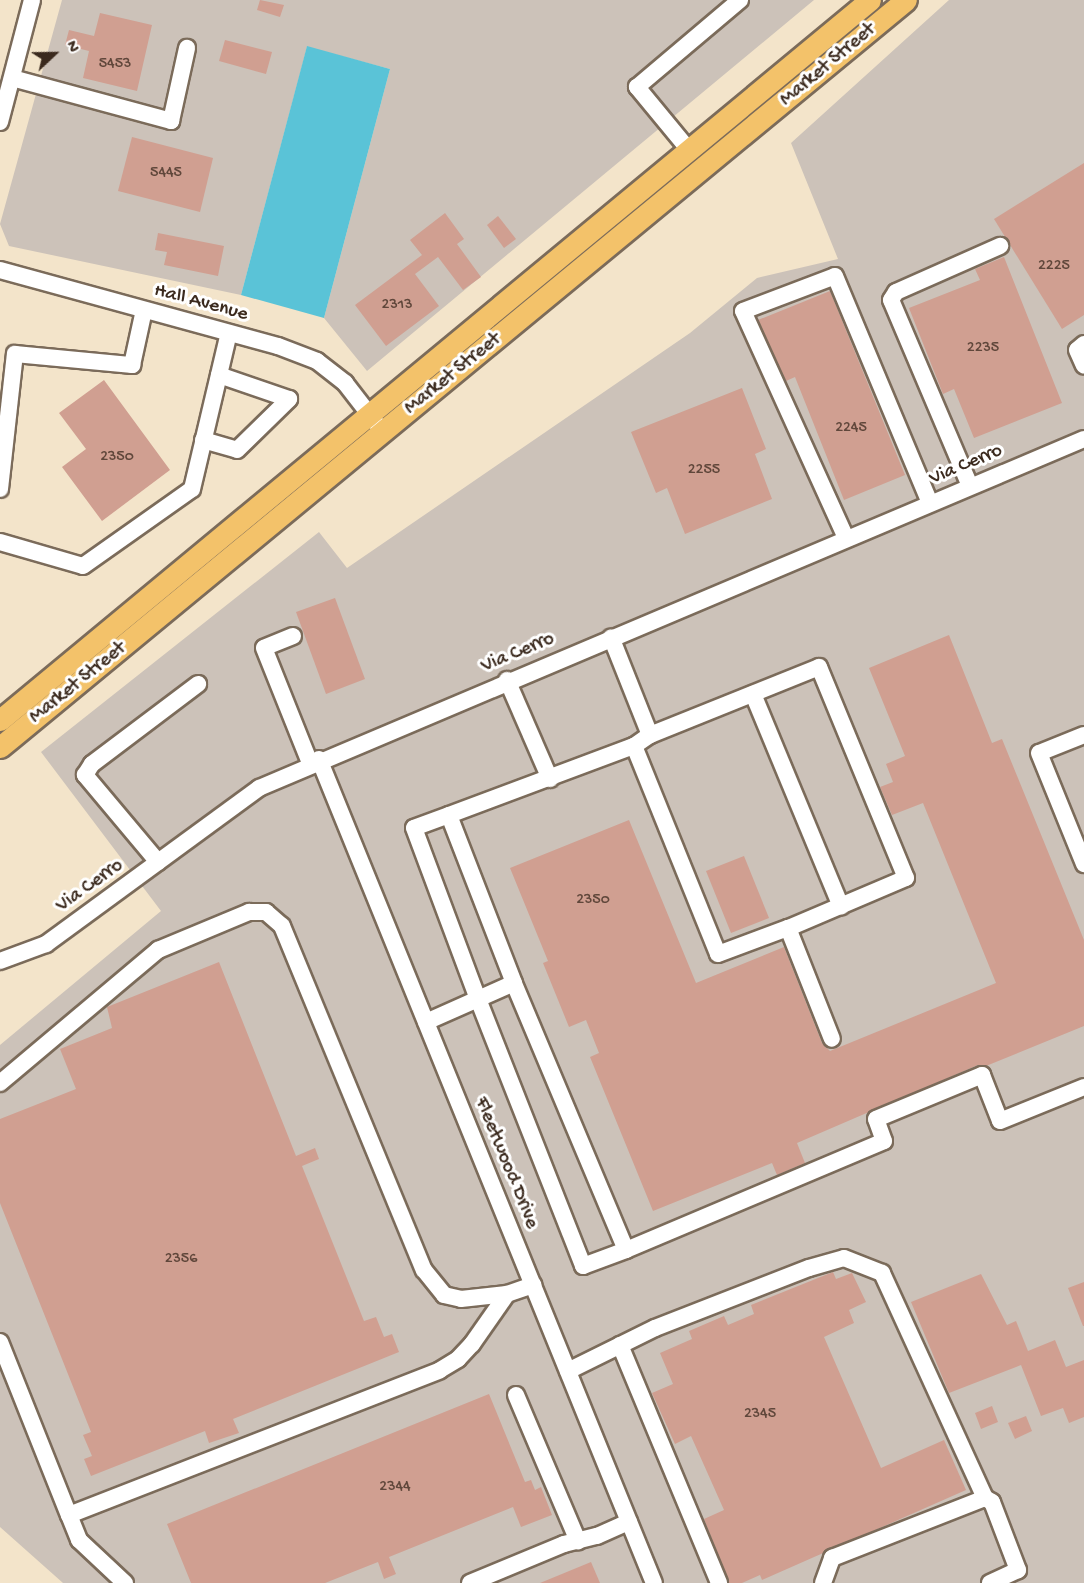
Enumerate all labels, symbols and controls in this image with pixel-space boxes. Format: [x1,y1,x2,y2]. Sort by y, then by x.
street label: Market Street [775,18,881,112]
north arrow [24,24,84,84]
text: N [60,39,82,55]
house number: 5453 [99,55,131,75]
house number: 5445 [150,164,182,184]
house number: 2225 [1038,257,1070,277]
street label: Hall Avenue [151,279,251,327]
house number: 2313 [382,296,412,316]
street label: Market Street [400,328,506,420]
house number: 2235 [967,339,999,359]
house number: 2245 [835,419,867,439]
street label: Via Cerro [926,439,1006,491]
house number: 2350 [100,448,134,468]
house number: 2255 [688,461,720,481]
street label: Via Cerro [478,627,558,679]
street label: Market Street [25,637,131,729]
street label: Via Cerro [52,854,128,918]
house number: 2350 [576,891,610,911]
street label: Fleetwood Drive [469,1094,543,1232]
house number: 2356 [165,1250,197,1270]
house number: 2345 [744,1405,776,1425]
house number: 2344 [379,1478,411,1498]

